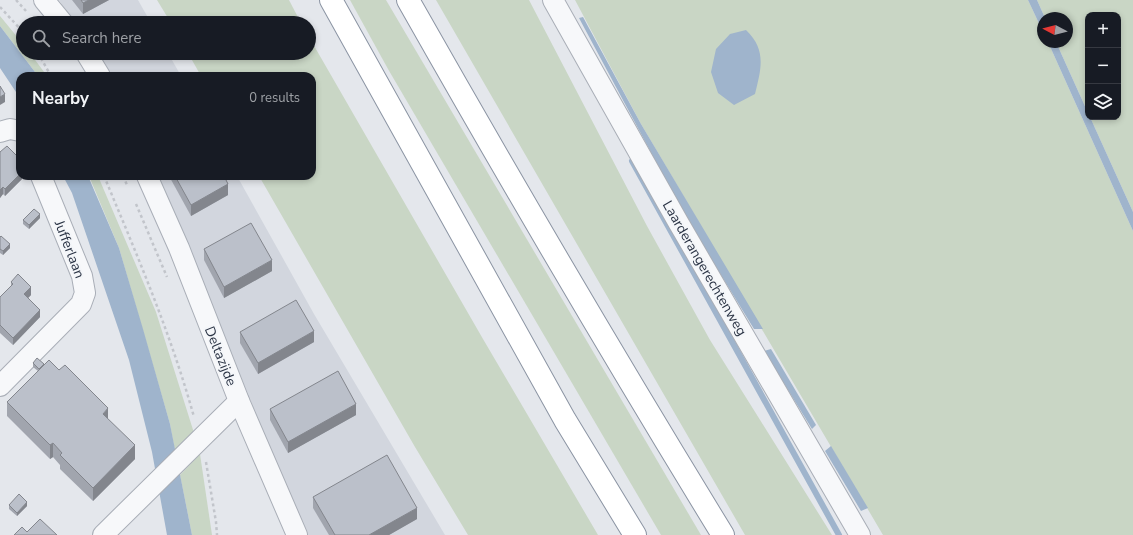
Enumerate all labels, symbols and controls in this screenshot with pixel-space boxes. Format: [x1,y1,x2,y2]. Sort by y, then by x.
north arrow [1037,12,1073,48]
map controls [1085,12,1121,120]
button: + [1085,12,1121,48]
search box [16,16,316,60]
icon: search [30,27,52,49]
text: Search here [62,28,142,48]
button: − [1085,48,1121,84]
button: layers [1085,84,1121,120]
text: Nearby [32,87,89,110]
text: 0 results [249,89,300,107]
street label: Laarderangerechtenweg [658,197,751,339]
street label: Jufferlaan [49,217,89,281]
street label: Deltazijde [200,324,241,389]

